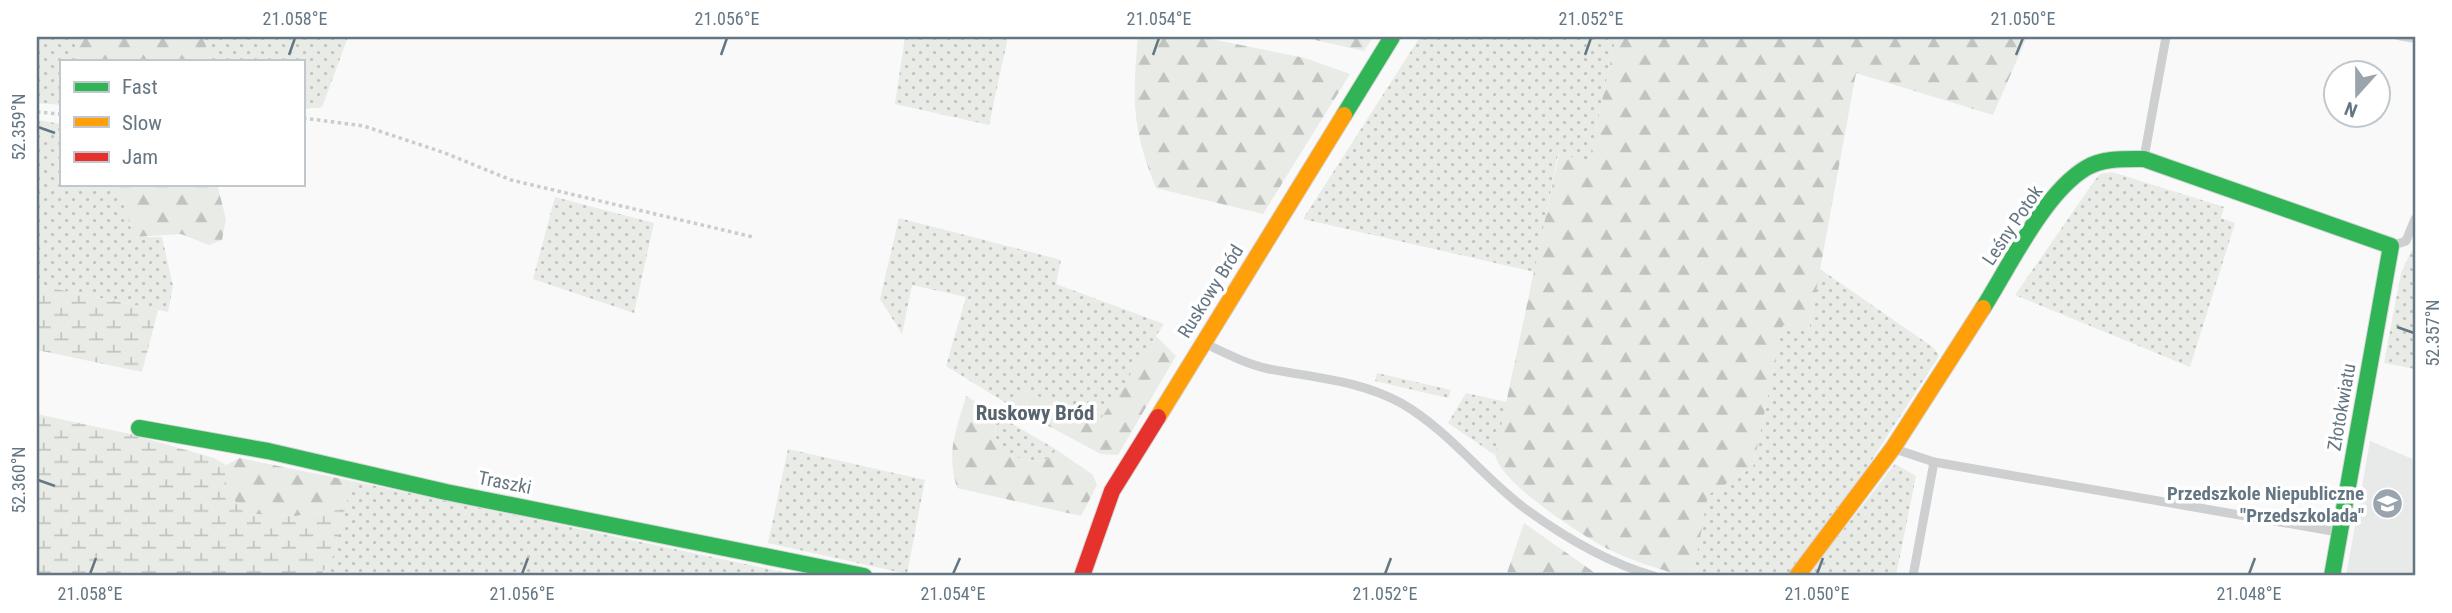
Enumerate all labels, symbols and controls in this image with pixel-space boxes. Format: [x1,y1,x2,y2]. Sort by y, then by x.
text: 21.058°E [263,8,327,29]
text: 21.056°E [695,8,759,29]
text: 21.054°E [1127,8,1191,29]
text: 21.052°E [1559,8,1623,29]
text: 21.050°E [1991,8,2055,29]
legend [60,60,304,186]
north arrow [2322,60,2392,130]
text: Fast [122,75,158,99]
text: 52.359°N [8,93,29,161]
text: N [2342,97,2361,122]
text: Slow [122,111,162,135]
text: Jam [122,145,158,169]
street label: Leśny Potok [1977,181,2048,270]
street label: Ruskowy Bród [1173,240,1248,342]
text: 52.357°N [2422,299,2443,367]
street label: Złotokwiatu [2322,362,2360,453]
district label: Ruskowy Bród [976,401,1094,425]
text: 52.360°N [8,446,29,514]
street label: Traszki [476,466,533,499]
place label: Przedszkole Niepubliczne "Przedszkolada" [2167,482,2364,527]
school or university icon: Przedszkole Niepubliczne "Przedszkolada" [2370,487,2404,521]
text: 21.058°E [58,583,122,604]
text: 21.056°E [490,583,554,604]
text: 21.054°E [921,583,985,604]
text: 21.052°E [1353,583,1417,604]
text: 21.050°E [1785,583,1849,604]
text: 21.048°E [2217,583,2281,604]

